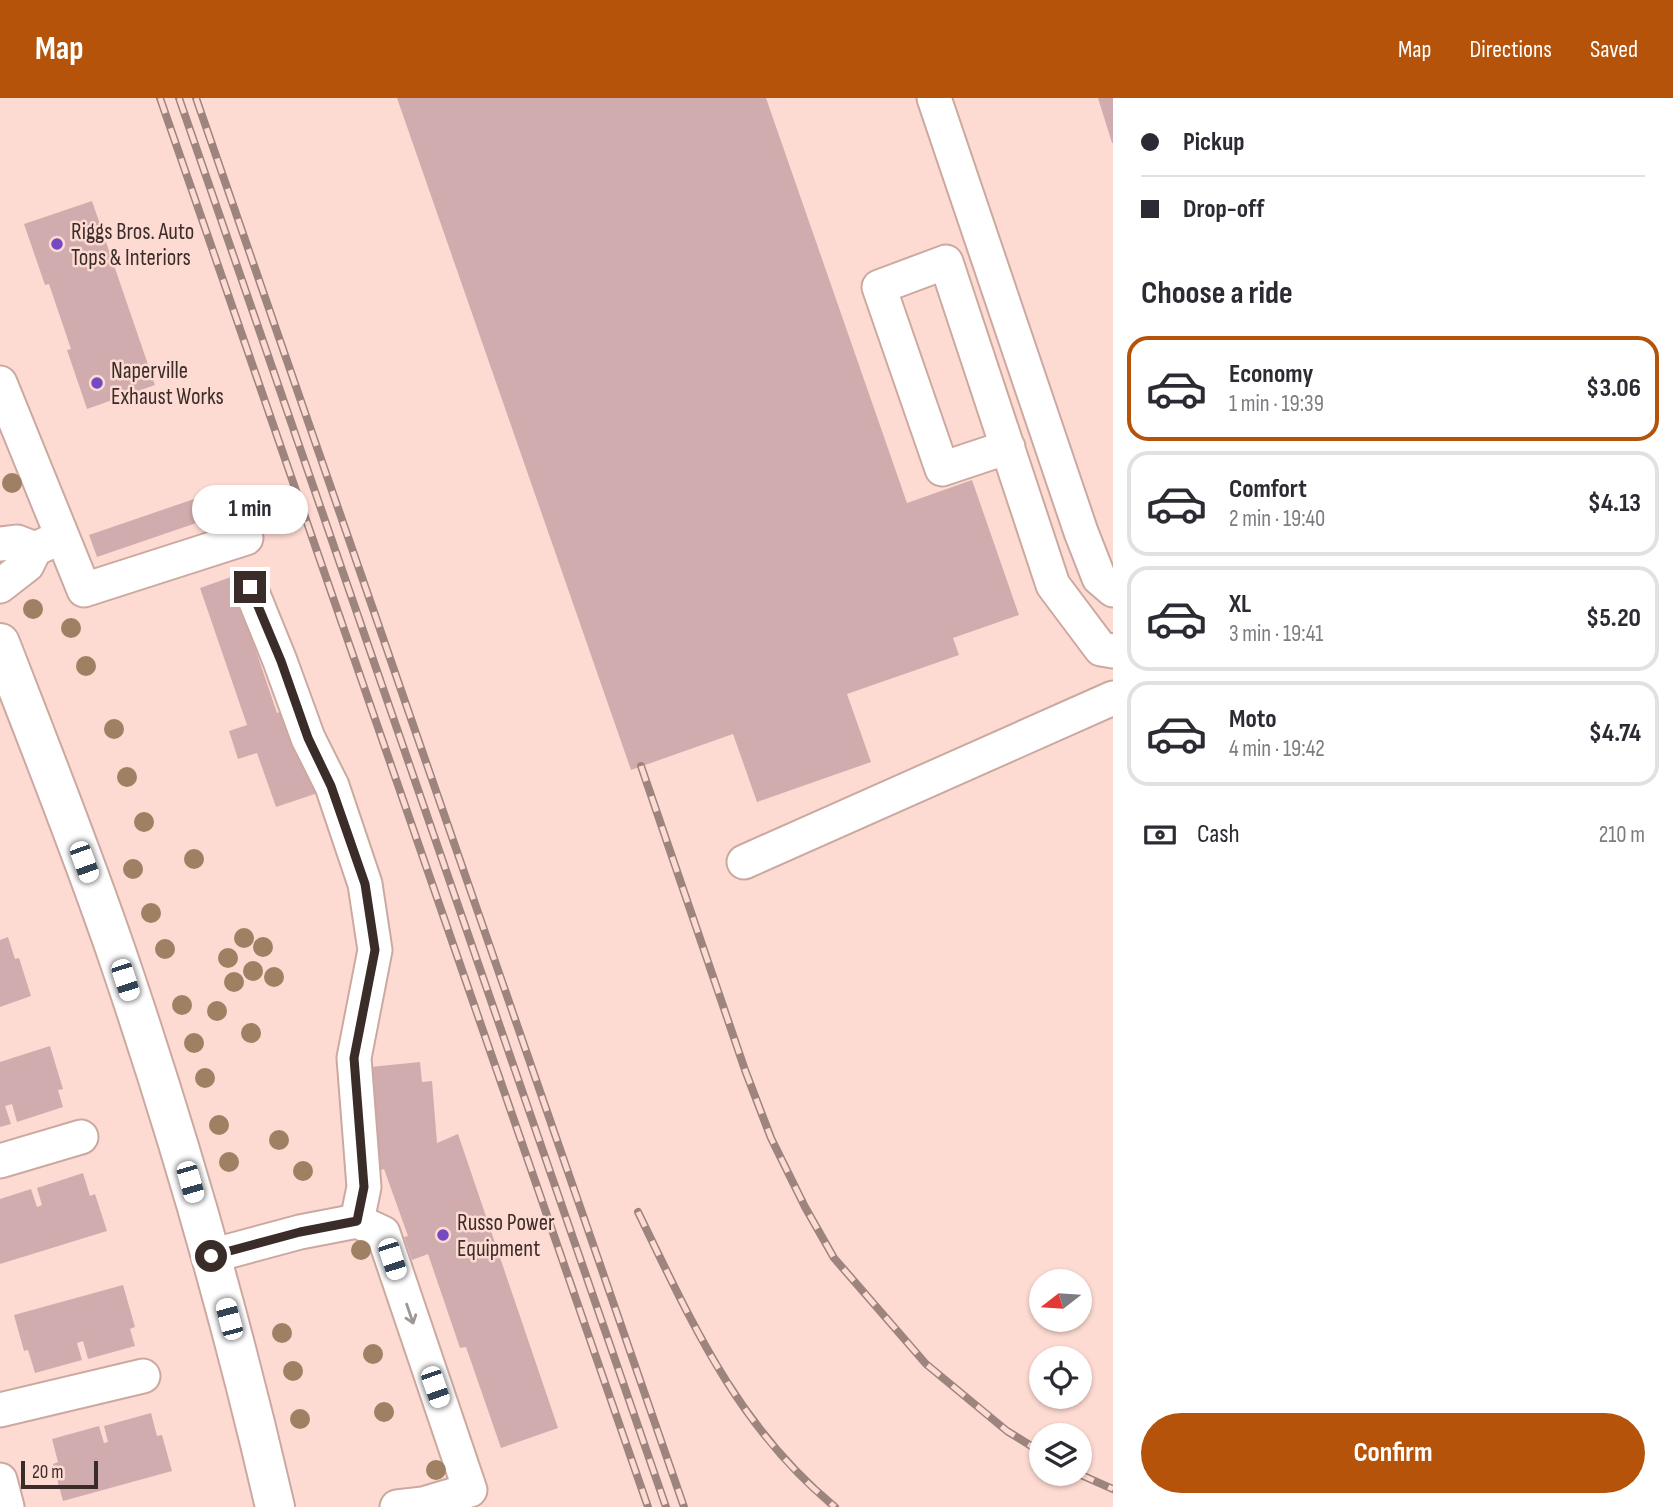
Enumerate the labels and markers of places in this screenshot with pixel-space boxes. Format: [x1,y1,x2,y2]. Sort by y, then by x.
place label: Riggs Bros. Auto Tops & Interiors [71,218,194,272]
marker: Riggs Bros. Auto Tops & Interiors [49,236,65,252]
place label: Naperville Exhaust Works [111,357,224,411]
marker: Naperville Exhaust Works [89,375,105,391]
place label: Russo Power Equipment [457,1209,555,1263]
marker: Russo Power Equipment [435,1227,451,1243]

